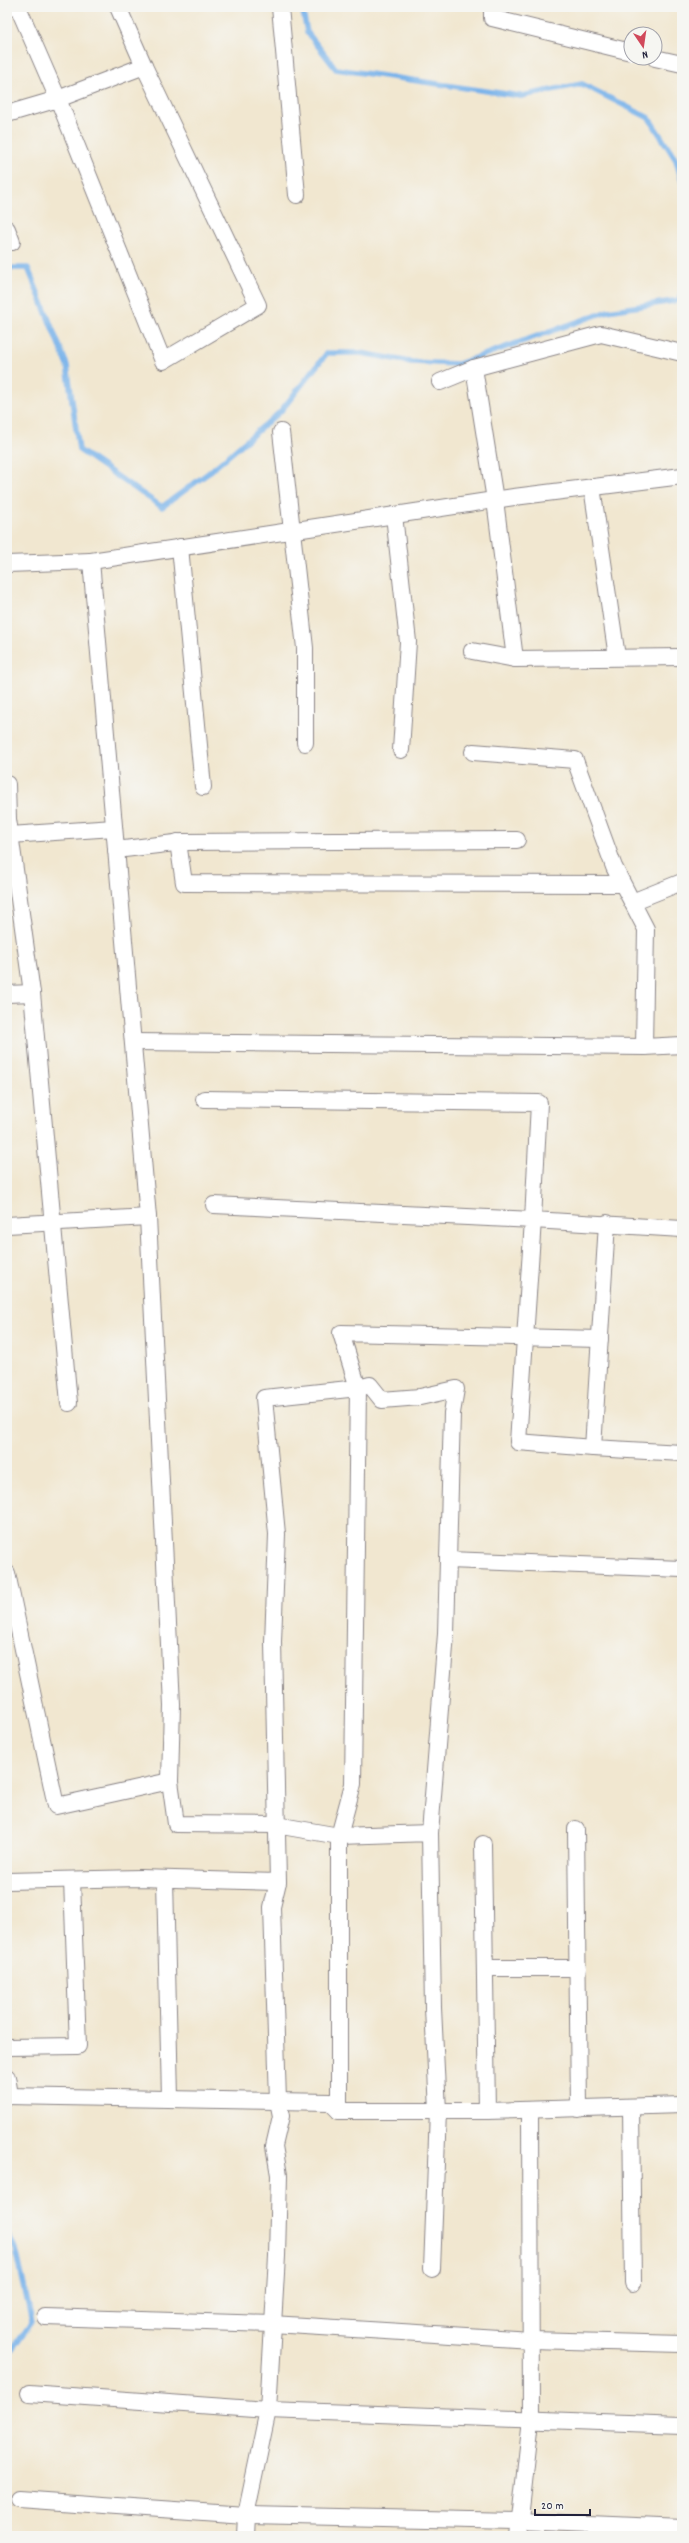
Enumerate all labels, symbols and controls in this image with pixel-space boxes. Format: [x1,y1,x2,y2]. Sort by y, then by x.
north arrow [623,26,663,66]
text: N [640,45,649,62]
scale bar [535,2491,590,2517]
text: 20 m [541,2498,564,2515]

